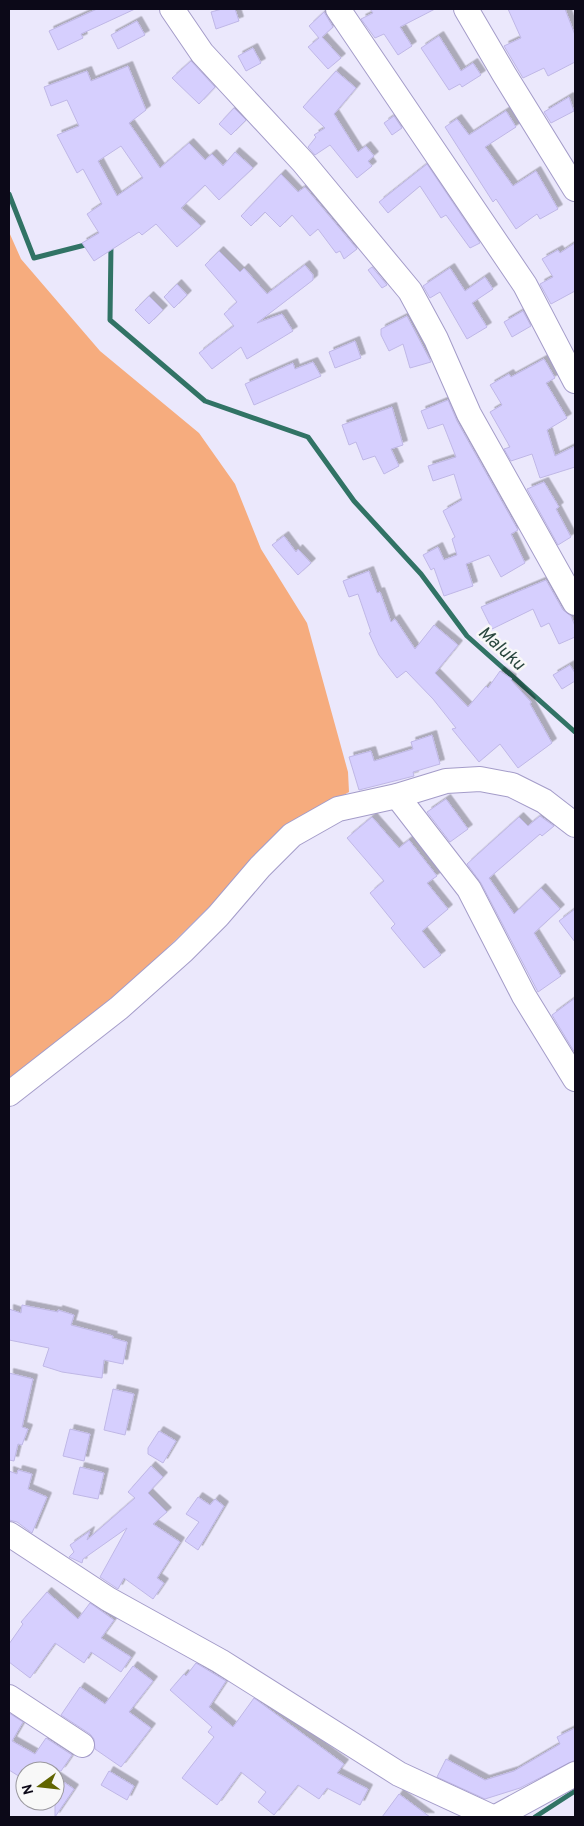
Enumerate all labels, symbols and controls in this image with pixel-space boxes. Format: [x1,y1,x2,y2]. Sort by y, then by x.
water label: Maluku [473,622,529,676]
north arrow [15,1761,65,1811]
text: N [19,1782,38,1796]

